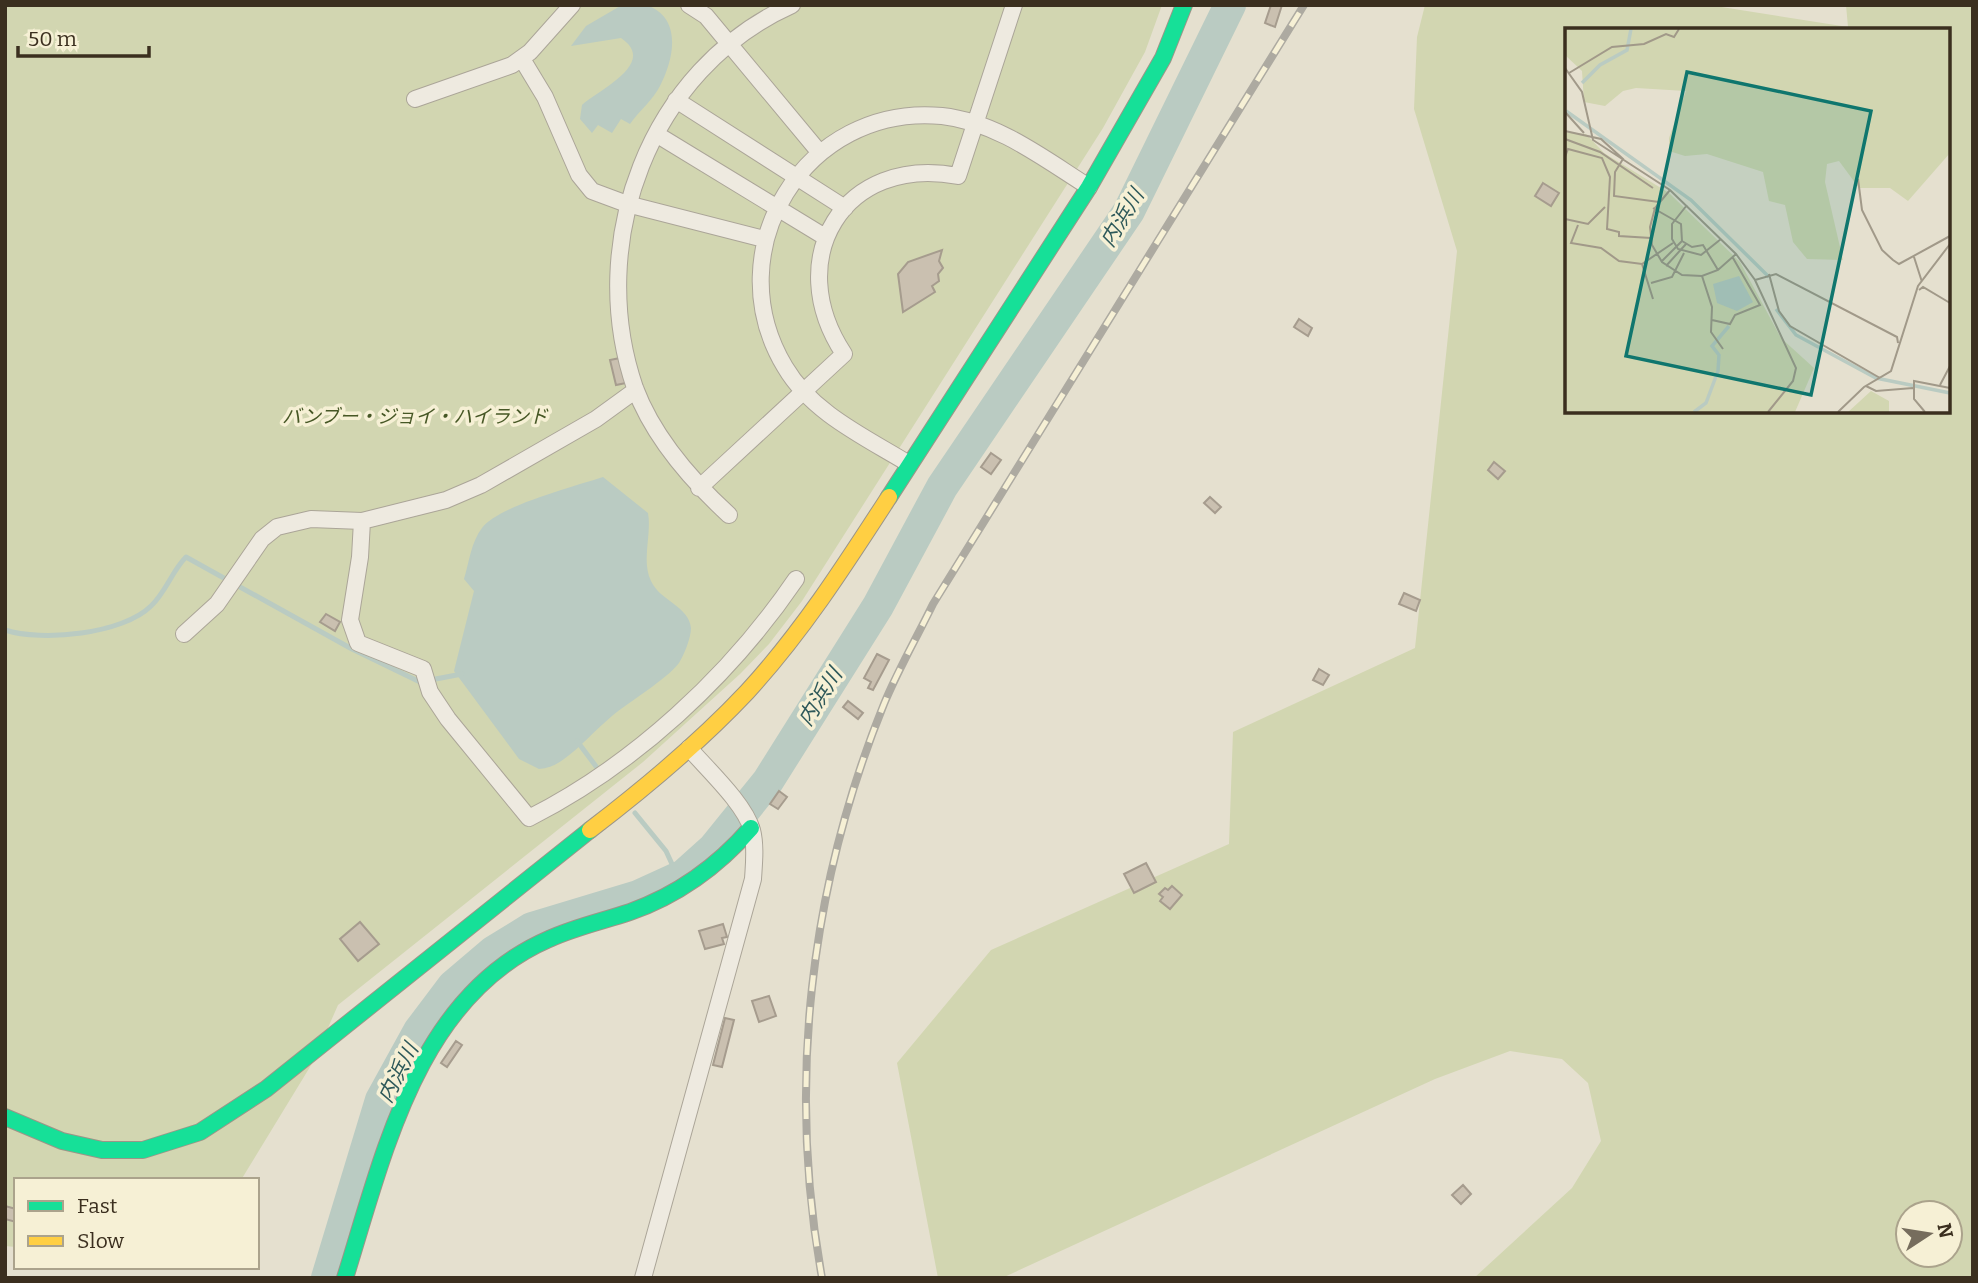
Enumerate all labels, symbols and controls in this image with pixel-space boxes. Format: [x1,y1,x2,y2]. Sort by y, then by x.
scale bar [18,14,149,58]
text: 50 m [28,26,77,52]
inset map [1565,28,1950,413]
water label: 内浜川 [1095,183,1150,252]
park label: バンブー・ジョイ・ハイランド [282,405,549,428]
water label: 内浜川 [792,662,849,731]
water label: 内浜川 [372,1037,425,1107]
legend [14,1178,259,1269]
text: Fast [77,1193,118,1219]
north arrow [1894,1199,1964,1269]
text: N [1932,1221,1958,1240]
text: Slow [77,1228,124,1254]

